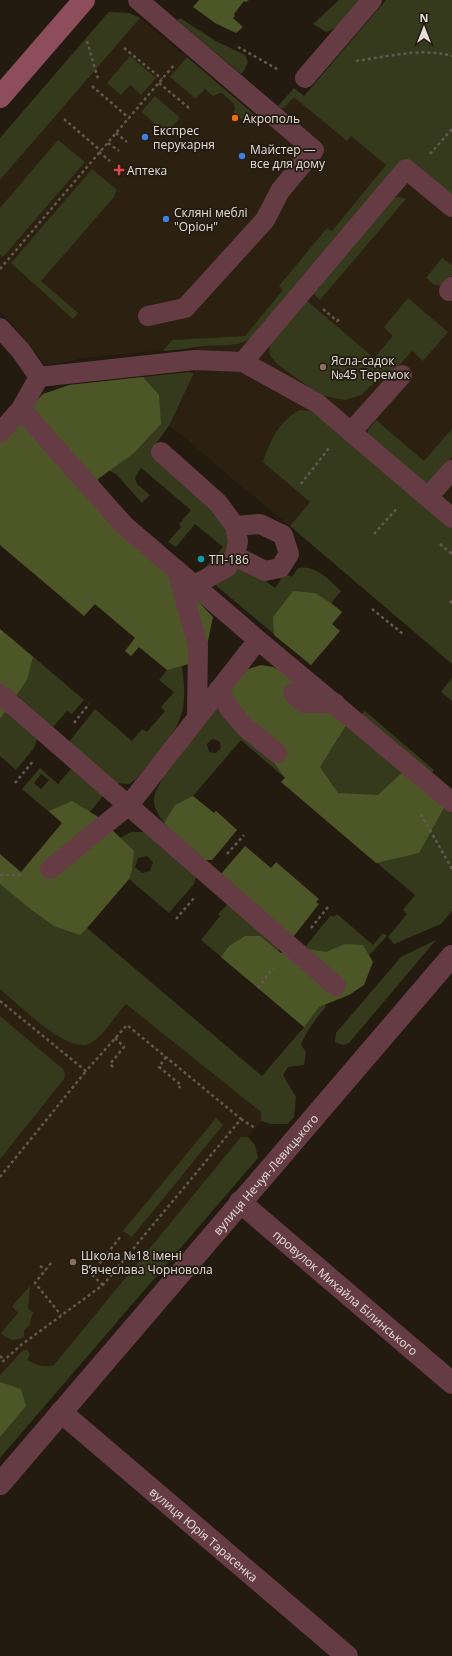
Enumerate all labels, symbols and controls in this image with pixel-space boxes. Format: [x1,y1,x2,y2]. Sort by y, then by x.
north arrow [404,8,444,48]
text: N [420,10,428,25]
place label: Акрополь [243,110,300,127]
marker: Акрополь [230,113,240,123]
place label: Експрес перукарня [153,122,215,153]
marker: Експрес перукарня [140,132,150,142]
place label: Майстер — все для дому [250,141,326,172]
marker: Майстер — все для дому [237,151,247,161]
place label: Аптека [127,162,167,179]
marker: Аптека [114,165,124,175]
place label: Скляні меблі "Оріон" [174,204,248,235]
marker: Скляні меблі "Оріон" [161,214,171,224]
place label: Ясла-садок №45 Теремок [331,352,411,383]
marker: Ясла-садок №45 Теремок [318,362,328,372]
place label: ТП-186 [209,551,249,568]
marker: ТП-186 [196,554,206,564]
street label: вулиця Нечуя-Левицького [209,1110,322,1238]
street label: провулок Михайла Білинського [270,1226,422,1359]
place label: Школа №18 імені В’ячеслава Чорновола [81,1247,213,1278]
marker: Школа №18 імені В’ячеслава Чорновола [68,1257,78,1267]
street label: вулиця Юрія Тарасенка [146,1483,262,1585]

